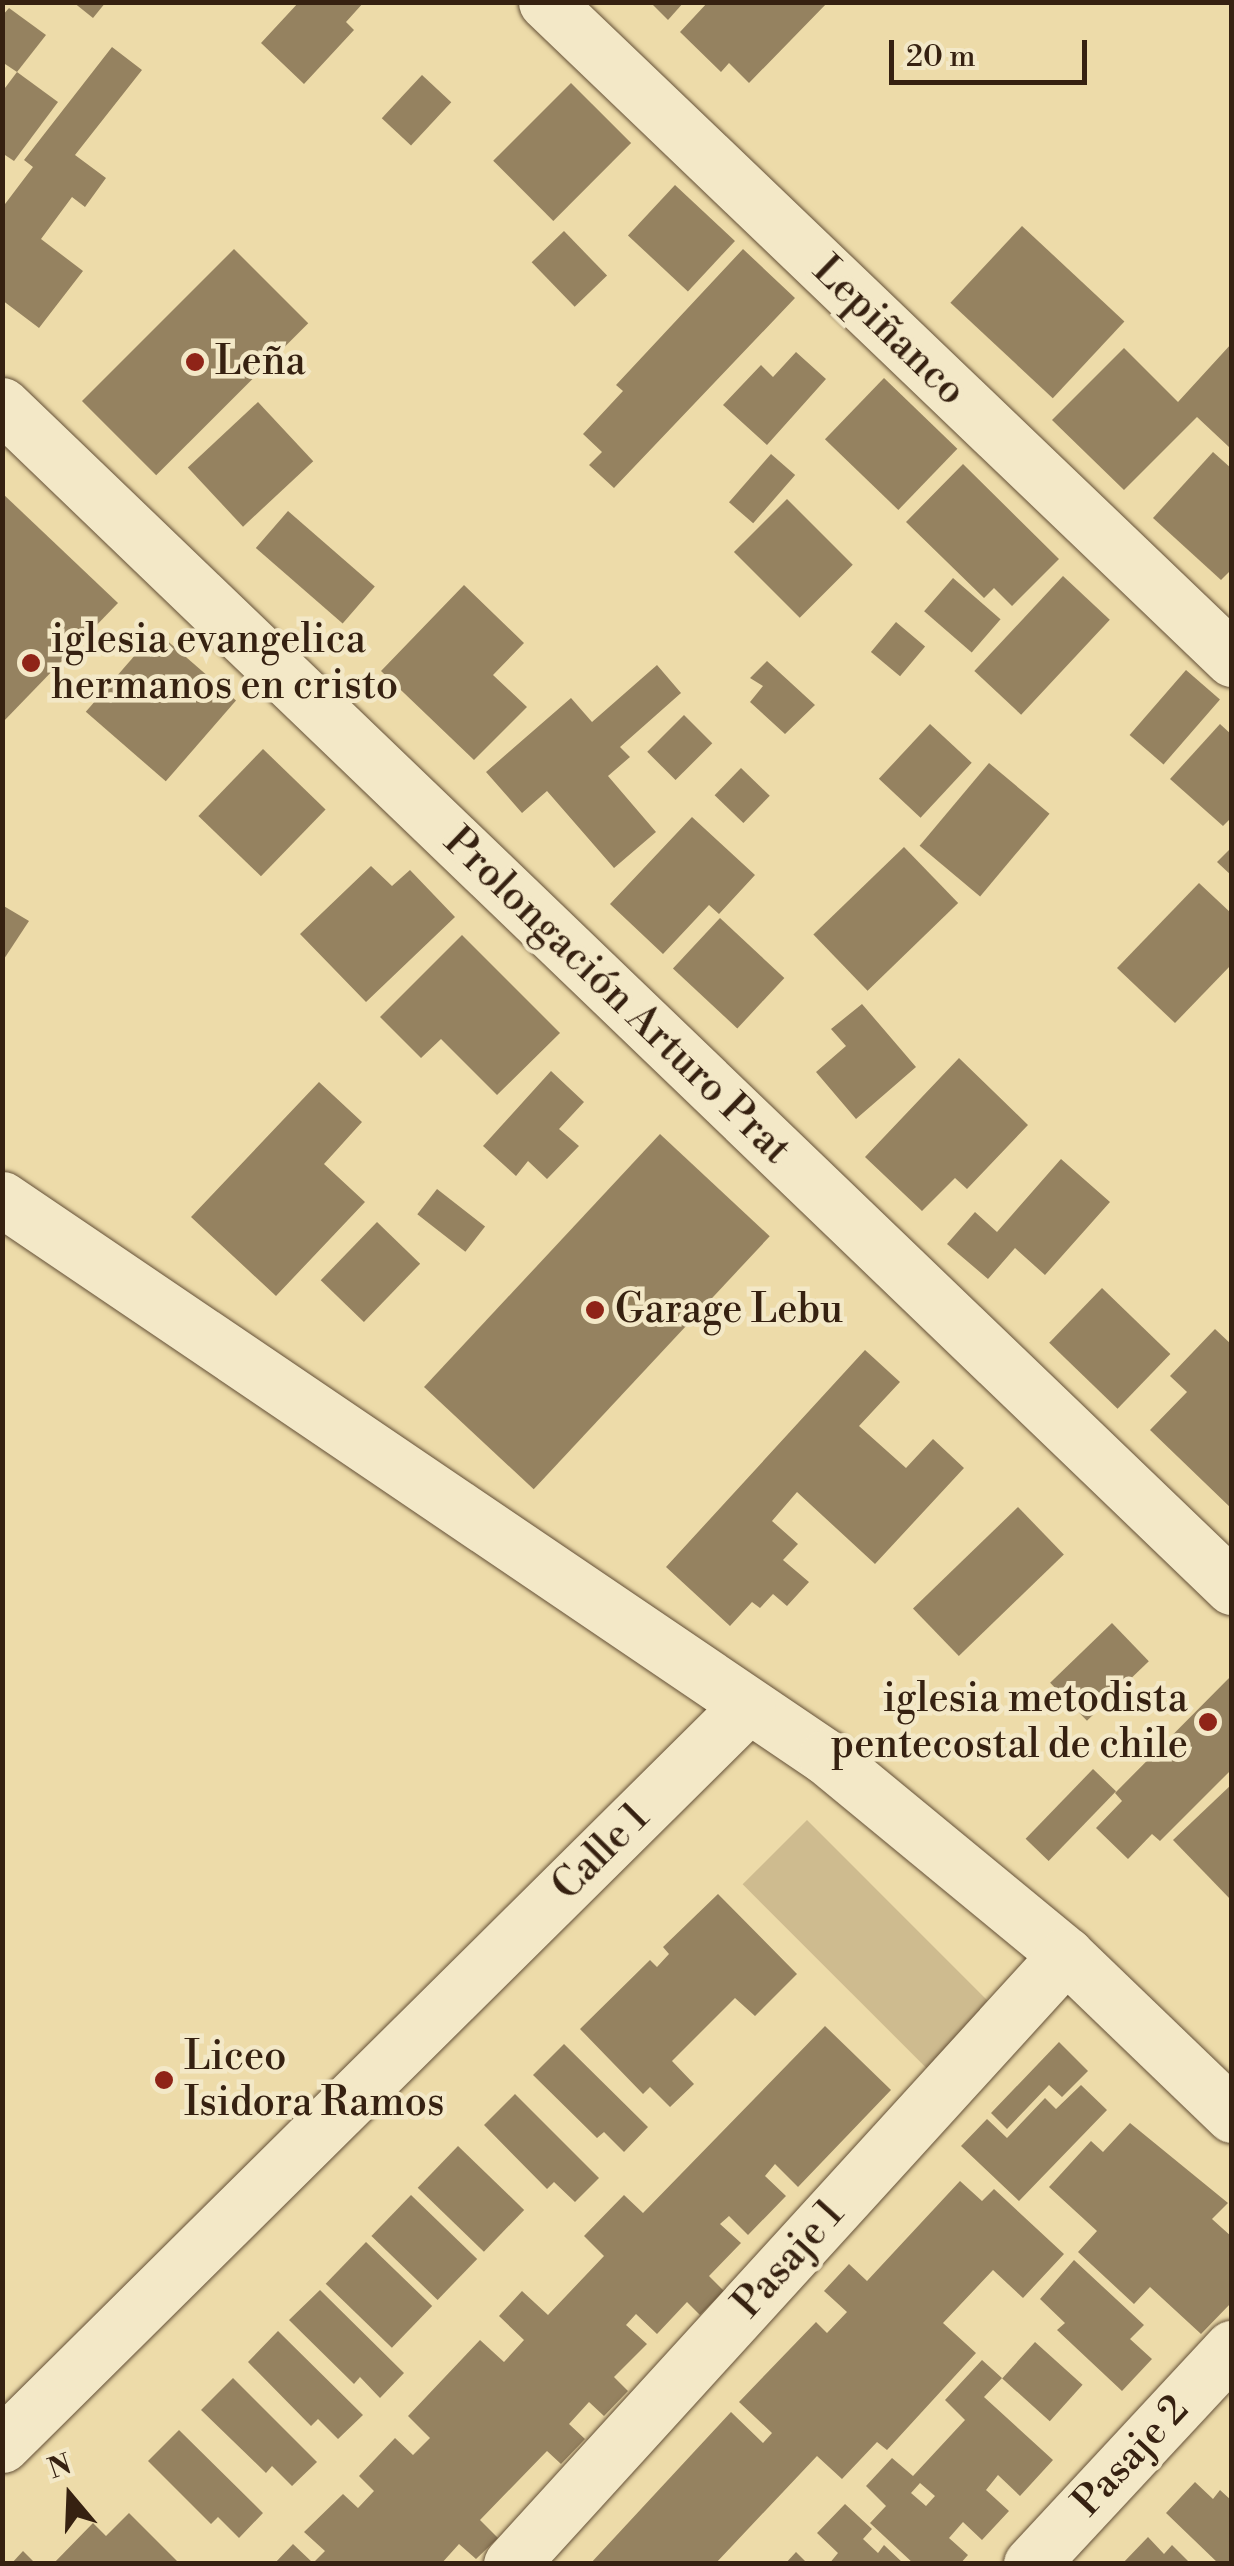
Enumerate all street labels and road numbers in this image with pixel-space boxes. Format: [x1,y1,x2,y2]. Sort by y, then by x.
street label: Lepiñanco [803,246,975,416]
street label: Prolongación Arturo Prat [434,818,800,1174]
street label: Calle 1 [543,1794,659,1910]
street label: Pasaje 1 [724,2190,854,2328]
street label: Pasaje 2 [1063,2386,1199,2526]

